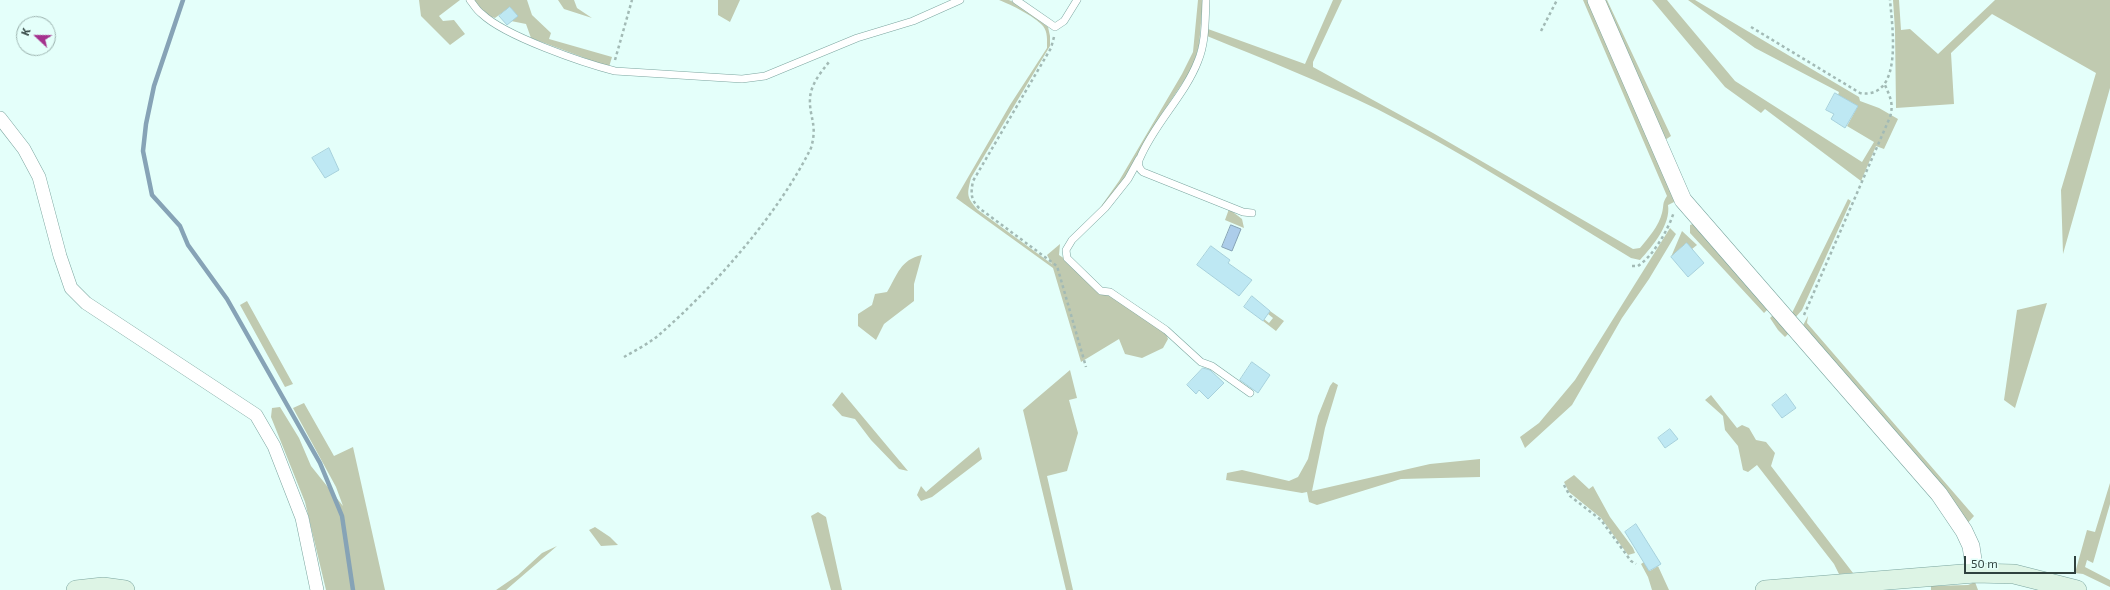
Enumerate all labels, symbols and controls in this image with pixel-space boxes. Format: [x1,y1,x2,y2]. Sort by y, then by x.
north arrow [16,16,56,56]
text: K [18,26,33,37]
scale bar [1966,548,2078,574]
text: 50 m [1971,556,1998,570]

